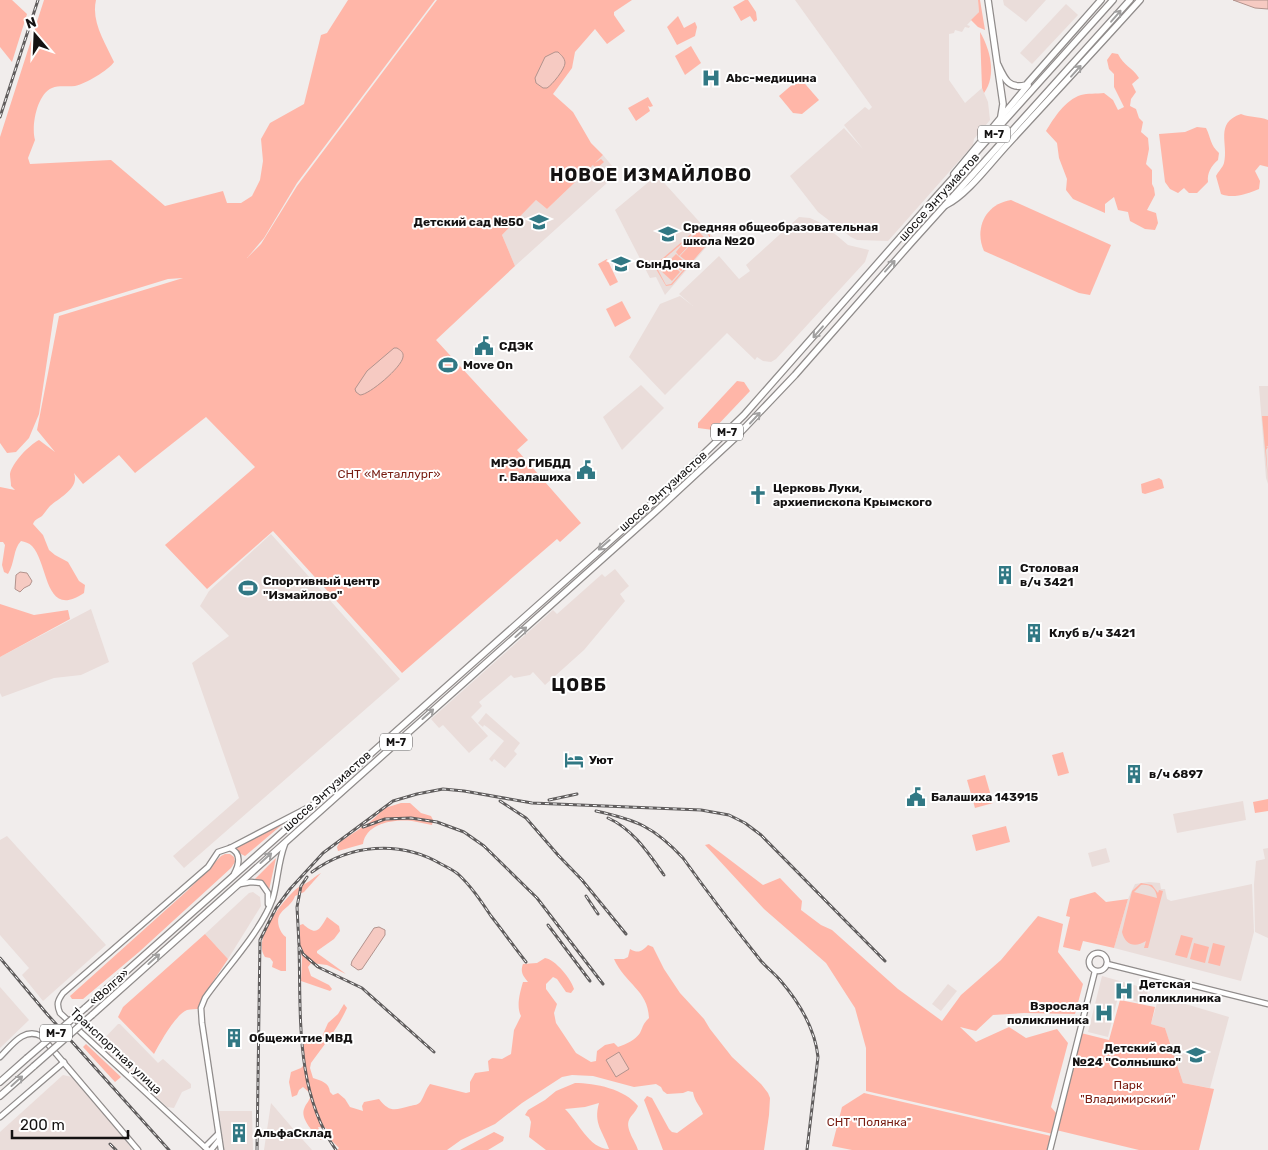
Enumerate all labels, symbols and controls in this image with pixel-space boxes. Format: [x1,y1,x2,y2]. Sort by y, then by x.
north arrow [10,10,60,60]
one-way arrow [1110,10,1122,23]
text: N [23,14,38,33]
one-way arrow [1071,64,1082,77]
hospital icon: Abc-медицина [700,67,722,89]
place label: Abc-медицина [726,71,817,85]
road number: М-7 [978,126,1010,142]
street label: шоссе Энтузиастов [896,150,982,244]
district label: НОВОЕ ИЗМАЙЛОВО [550,164,752,186]
school or university icon: Детский сад №50 [528,211,550,233]
place label: Детский сад №50 [414,215,524,229]
place label: Средняя общеобразовательная школа №20 [683,220,878,248]
school or university icon: Средняя общеобразовательная школа №20 [657,223,679,245]
school or university icon: СынДочка [610,253,632,275]
place label: СынДочка [636,257,700,271]
one-way arrow [884,260,896,273]
one-way arrow [813,325,824,338]
public building icon: СДЭК [473,335,495,357]
place label: СДЭК [499,339,534,353]
sports icon: Move On [437,354,459,376]
place label: Move On [463,358,513,372]
one-way arrow [749,411,761,424]
road number: М-7 [711,424,743,441]
street label: шоссе Энтузиастов [616,448,710,534]
place label: МРЭО ГИБДД г. Балашиха [491,456,571,484]
public building icon: МРЭО ГИБДД г. Балашиха [575,459,597,481]
park label: СНТ «Металлург» [338,467,440,481]
place label: Церковь Луки, архиепископа Крымского [773,481,932,509]
church icon: Церковь Луки, архиепископа Крымского [747,484,769,506]
one-way arrow [598,540,611,551]
place label: Столовая в/ч 3421 [1020,561,1079,589]
building icon: Столовая в/ч 3421 [994,564,1016,586]
place label: Спортивный центр "Измайлово" [263,574,380,602]
sports icon: Спортивный центр "Измайлово" [237,577,259,599]
building icon: Клуб в/ч 3421 [1023,622,1045,644]
one-way arrow [514,626,527,638]
place label: Клуб в/ч 3421 [1049,626,1135,640]
district label: ЦОВБ [551,674,607,696]
one-way arrow [421,708,434,720]
road number: М-7 [380,734,412,750]
street label: шоссе Энтузиастов [280,748,374,834]
hotel icon: Уют [563,749,585,771]
place label: Уют [589,753,614,767]
building icon: в/ч 6897 [1123,763,1145,785]
place label: в/ч 6897 [1149,767,1203,781]
public building icon: Балашиха 143915 [905,786,927,808]
place label: Балашиха 143915 [931,790,1039,804]
one-way arrow [259,853,272,864]
one-way arrow [147,953,160,965]
street label: «Волга» [86,966,132,1008]
place label: Детская поликлиника [1139,977,1221,1005]
hospital icon: Детская поликлиника [1113,980,1135,1002]
place label: Взрослая поликлиника [1007,999,1089,1027]
hospital icon: Взрослая поликлиника [1093,1002,1115,1024]
street label: Транспортная улица [67,1005,165,1097]
road number: М-7 [40,1024,72,1042]
building icon: Общежитие МВД [223,1027,245,1049]
place label: Общежитие МВД [249,1031,353,1045]
place label: Детский сад №24 "Солнышко" [1072,1041,1181,1069]
school or university icon: Детский сад №24 "Солнышко" [1185,1044,1207,1066]
one-way arrow [10,1076,23,1087]
park label: Парк "Владимирский" [1080,1078,1176,1106]
scale bar [12,1108,129,1140]
park label: СНТ "Полянка" [827,1115,911,1129]
text: 200 m [20,1116,65,1134]
building icon: АльфаСклад [228,1122,250,1144]
place label: АльфаСклад [254,1126,332,1140]

